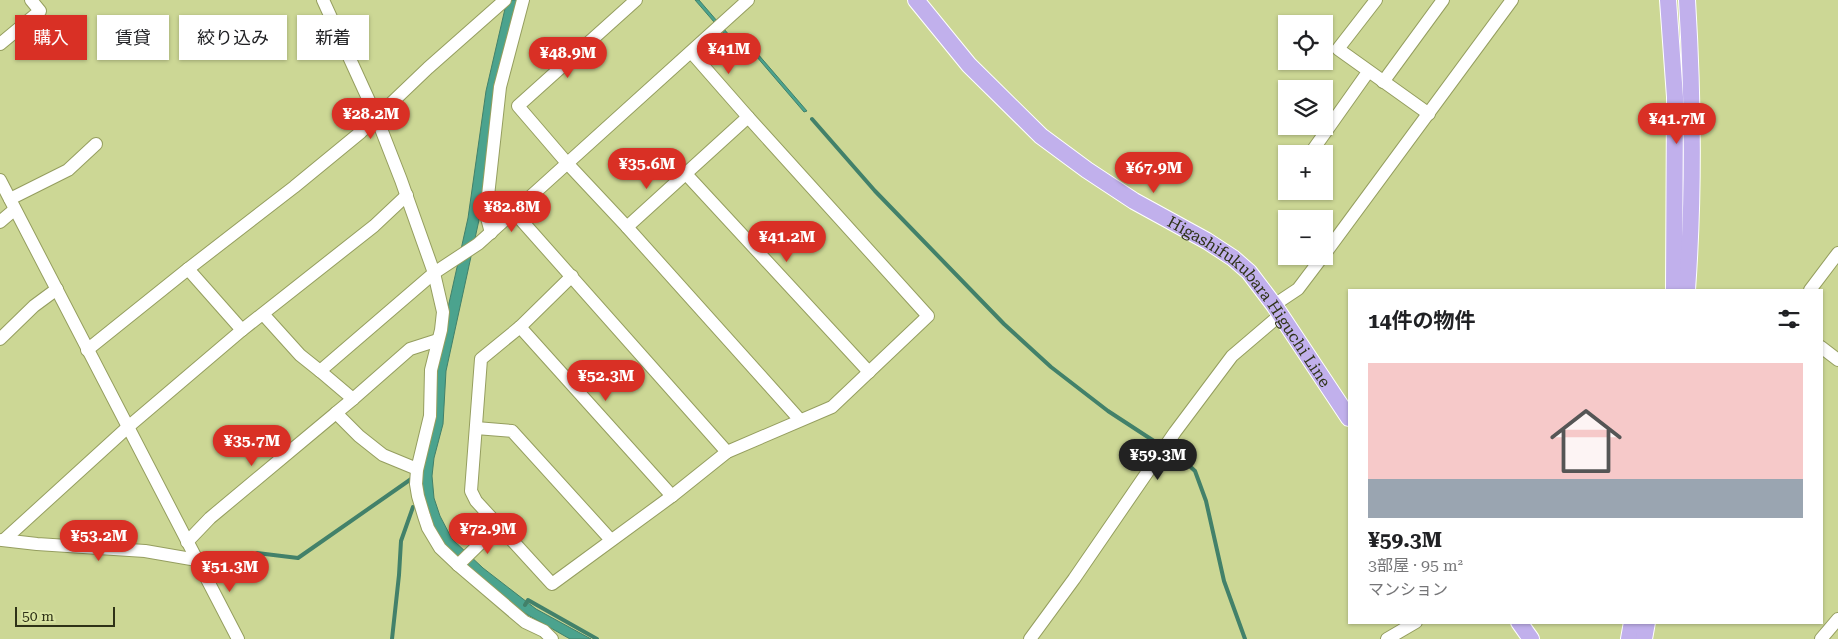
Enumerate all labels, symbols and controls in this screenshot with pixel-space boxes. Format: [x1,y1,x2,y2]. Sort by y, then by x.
chip: 購入 [15,15,87,60]
chip: 賃貸 [97,15,169,60]
chip: 絞り込み [179,15,287,60]
chip: 新着 [297,15,369,60]
map controls [1278,15,1333,265]
button: locate [1278,15,1333,70]
pin: ¥41M [699,32,759,75]
pin: ¥48.9M [527,36,609,79]
text: ¥41M [708,39,750,58]
text: ¥48.9M [540,43,596,62]
button: layers [1278,80,1333,135]
pin: ¥28.2M [330,98,412,140]
pin: ¥41.7M [1636,102,1718,145]
text: ¥28.2M [343,104,399,123]
text: ¥41.7M [1649,109,1705,128]
button: + [1278,145,1333,200]
pin: ¥35.6M [606,148,688,190]
pin: ¥67.9M [1113,152,1195,194]
text: ¥35.6M [619,154,675,173]
text: ¥67.9M [1126,158,1182,177]
pin: ¥82.8M [471,190,553,233]
text: ¥82.8M [484,197,540,216]
button: − [1278,210,1333,265]
street label: Higashifukubara Higuchi Line [1164,212,1335,391]
pin: ¥41.2M [746,220,828,263]
text: ¥41.2M [759,227,815,246]
icon: filters [1775,305,1803,333]
text: 14件の物件 [1368,309,1476,333]
pin: ¥52.3M [565,360,647,402]
text: ¥52.3M [578,366,634,385]
icon: home [1541,396,1631,486]
pin: ¥35.7M [211,424,293,467]
text: ¥35.7M [224,431,280,450]
pin: ¥59.3M [1117,438,1199,481]
text: ¥59.3M [1130,445,1186,464]
pin: ¥72.9M [447,512,529,555]
text: ¥72.9M [460,519,516,538]
pin: ¥53.2M [58,520,140,562]
text: ¥53.2M [71,526,127,545]
text: ¥59.3M [1368,528,1442,552]
pin: ¥51.3M [189,550,271,593]
text: 3部屋 · 95 m² [1368,556,1463,575]
text: ¥51.3M [202,557,258,576]
text: マンション [1368,580,1448,599]
scale bar [15,604,115,627]
text: 50 m [22,608,54,624]

